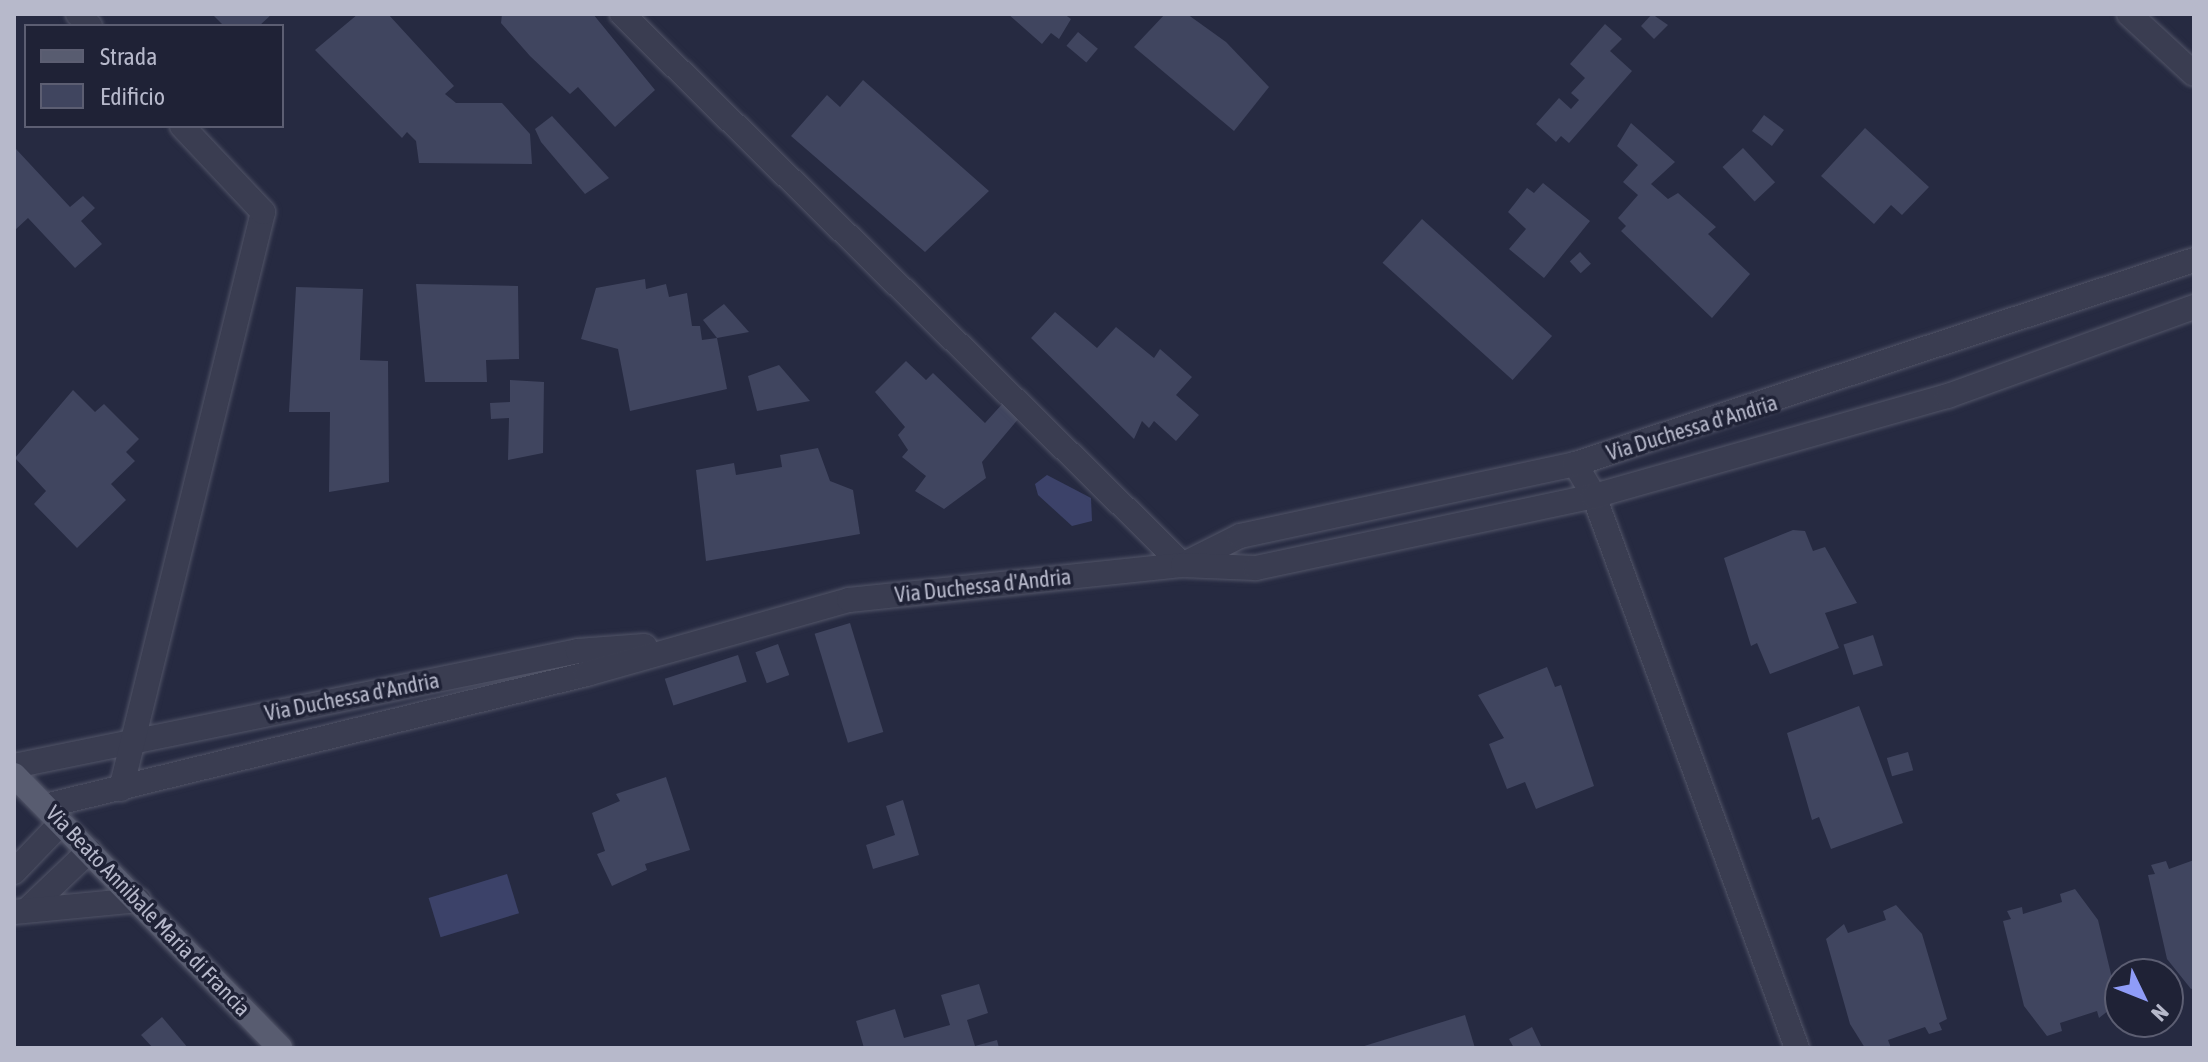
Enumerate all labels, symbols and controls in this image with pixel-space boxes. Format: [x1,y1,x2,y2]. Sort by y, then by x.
legend [24,24,284,128]
text: Strada [100,43,157,70]
text: Edificio [100,83,165,110]
street label: Via Duchessa d'Andria [1603,389,1781,467]
street label: Via Duchessa d'Andria [893,564,1073,608]
street label: Via Duchessa d'Andria [262,667,442,727]
street label: Via Beato Annibale Maria di Francia [40,800,256,1022]
north arrow [2104,958,2184,1038]
text: N [2146,999,2174,1027]

